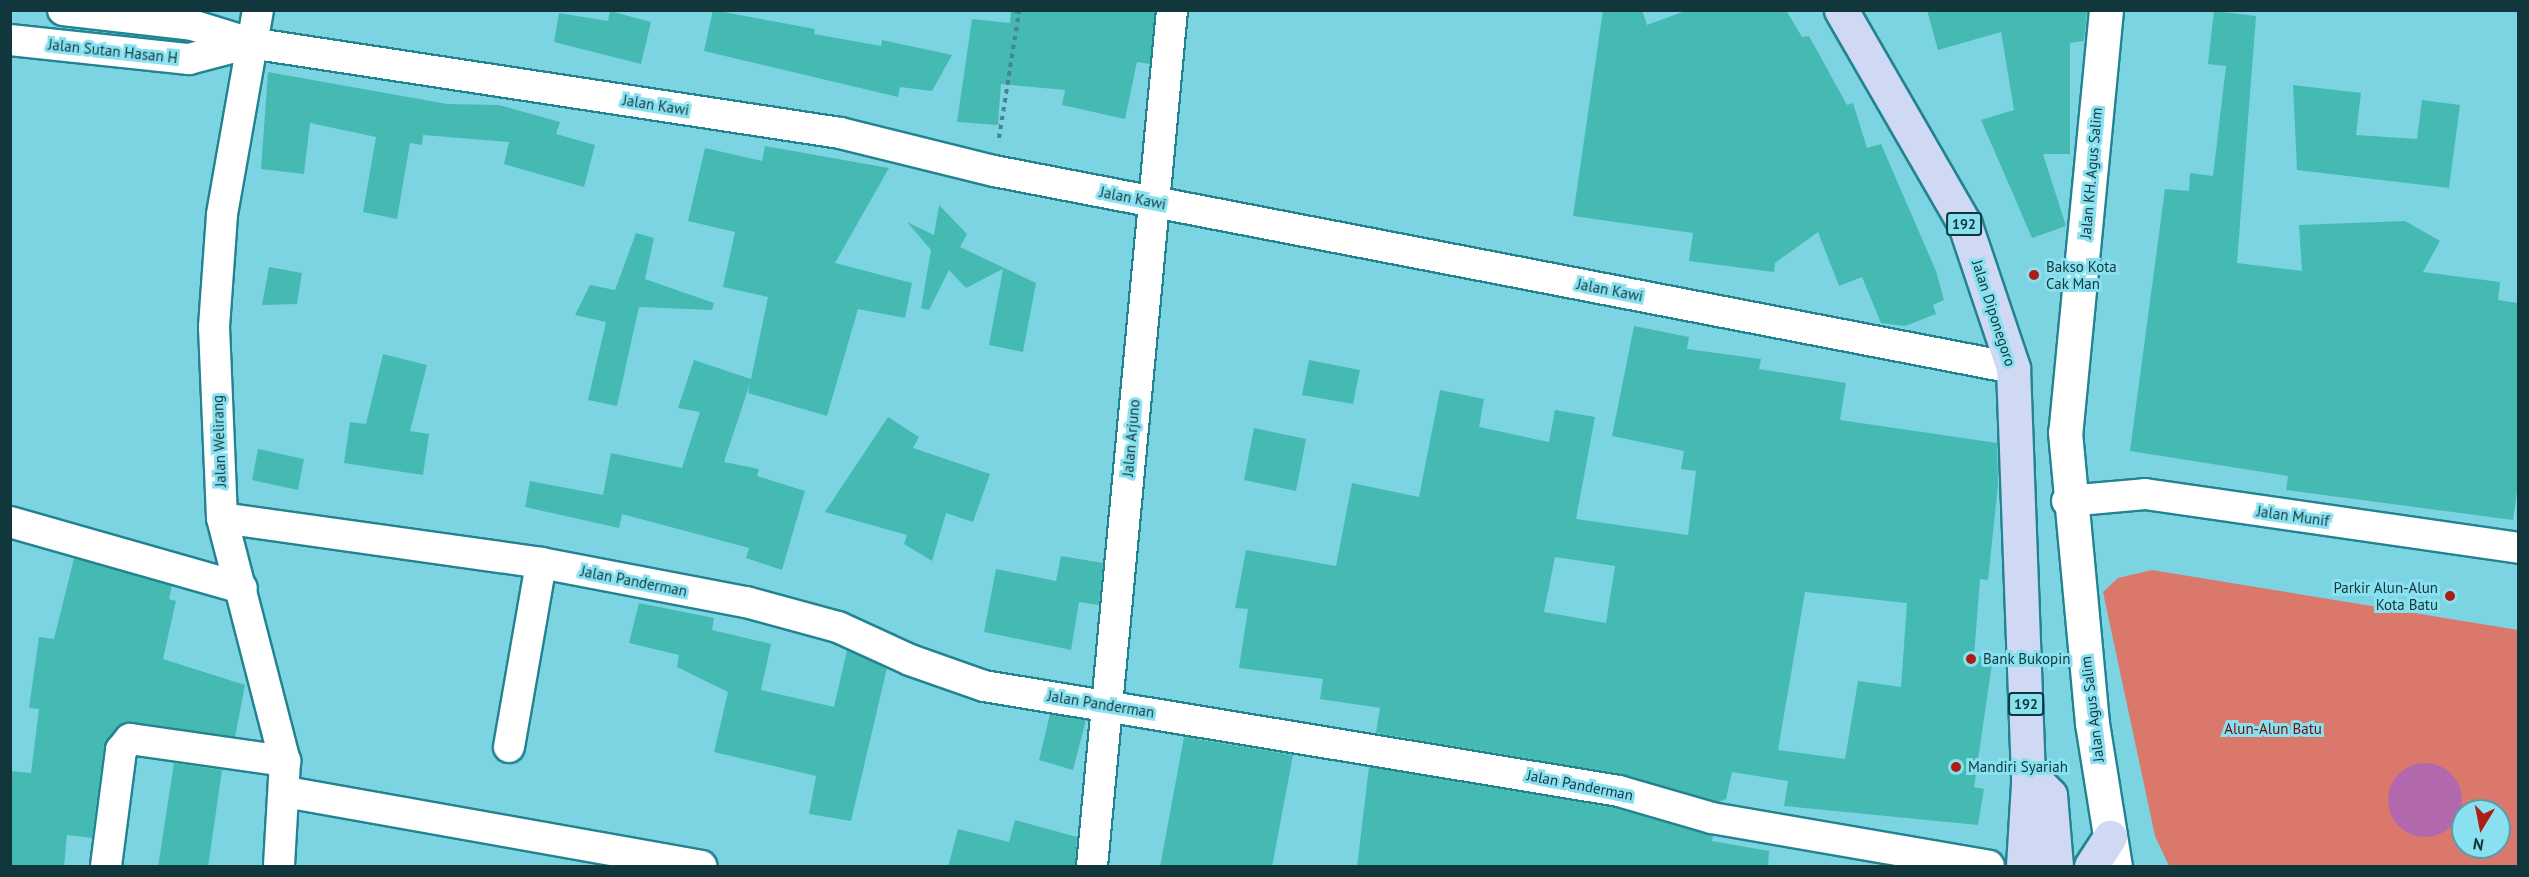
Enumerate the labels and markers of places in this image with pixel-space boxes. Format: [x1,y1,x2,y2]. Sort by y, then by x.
place label: Bakso Kota Cak Man [2046,257,2117,292]
marker: Bakso Kota Cak Man [2027,268,2041,282]
place label: Parkir Alun-Alun Kota Batu [2333,578,2438,613]
marker: Parkir Alun-Alun Kota Batu [2443,589,2457,603]
place label: Bank Bukopin [1983,650,2071,668]
marker: Bank Bukopin [1964,652,1978,666]
place label: Mandiri Syariah [1968,758,2068,776]
marker: Mandiri Syariah [1949,760,1963,774]

